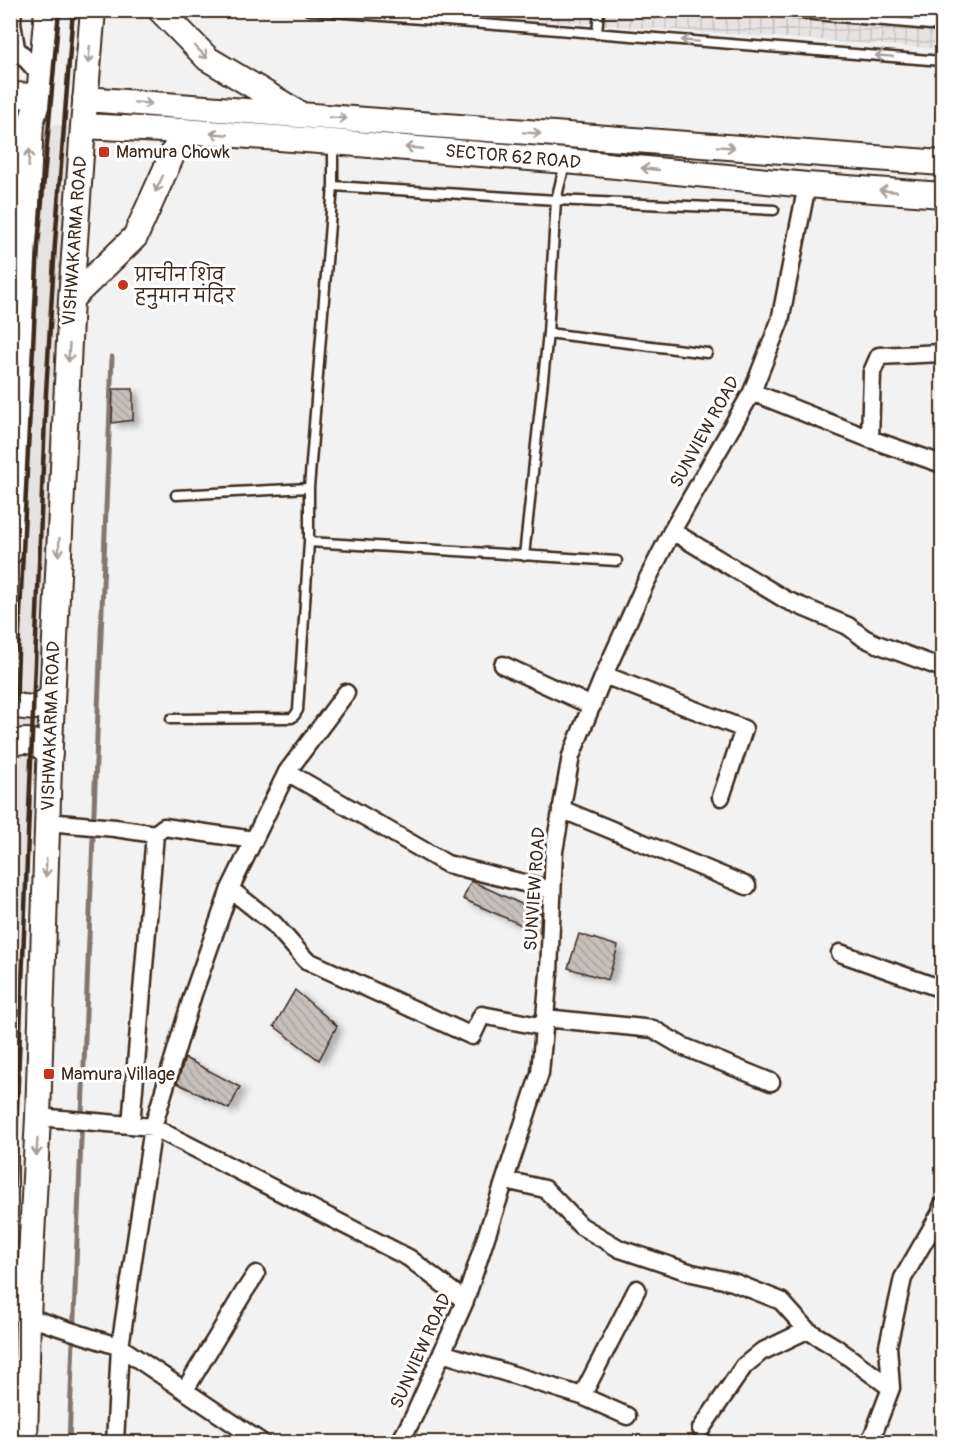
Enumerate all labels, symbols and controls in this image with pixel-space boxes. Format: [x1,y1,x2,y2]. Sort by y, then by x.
one-way arrow [680,35,700,46]
one-way arrow [83,44,94,64]
one-way arrow [194,45,209,60]
one-way arrow [875,50,895,61]
one-way arrow [133,98,153,109]
one-way arrow [327,113,347,124]
one-way arrow [522,127,541,138]
one-way arrow [210,128,230,139]
street label: SECTOR 62 ROAD [444,140,582,174]
place label: Mamura Chowk [116,141,230,164]
one-way arrow [716,142,736,153]
one-way arrow [404,143,424,154]
marker: Mamura Chowk [97,145,111,159]
one-way arrow [24,149,35,169]
street label: VISHWAKARMA ROAD [58,155,92,327]
one-way arrow [640,163,660,174]
one-way arrow [152,175,164,193]
one-way arrow [879,185,898,196]
place label: प्राचीन शिव हनुमान मंदिर [134,261,236,309]
marker: प्राचीन शिव हनुमान मंदिर [116,278,130,292]
one-way arrow [63,342,74,362]
street label: SUNVIEW ROAD [665,372,745,492]
one-way arrow [54,537,65,557]
street label: VISHWAKARMA ROAD [37,641,65,811]
street label: SUNVIEW ROAD [519,826,551,952]
one-way arrow [40,858,52,878]
place label: Mamura Village [61,1063,175,1086]
marker: Mamura Village [42,1067,56,1081]
one-way arrow [31,1136,42,1156]
street label: SUNVIEW ROAD [385,1290,457,1412]

